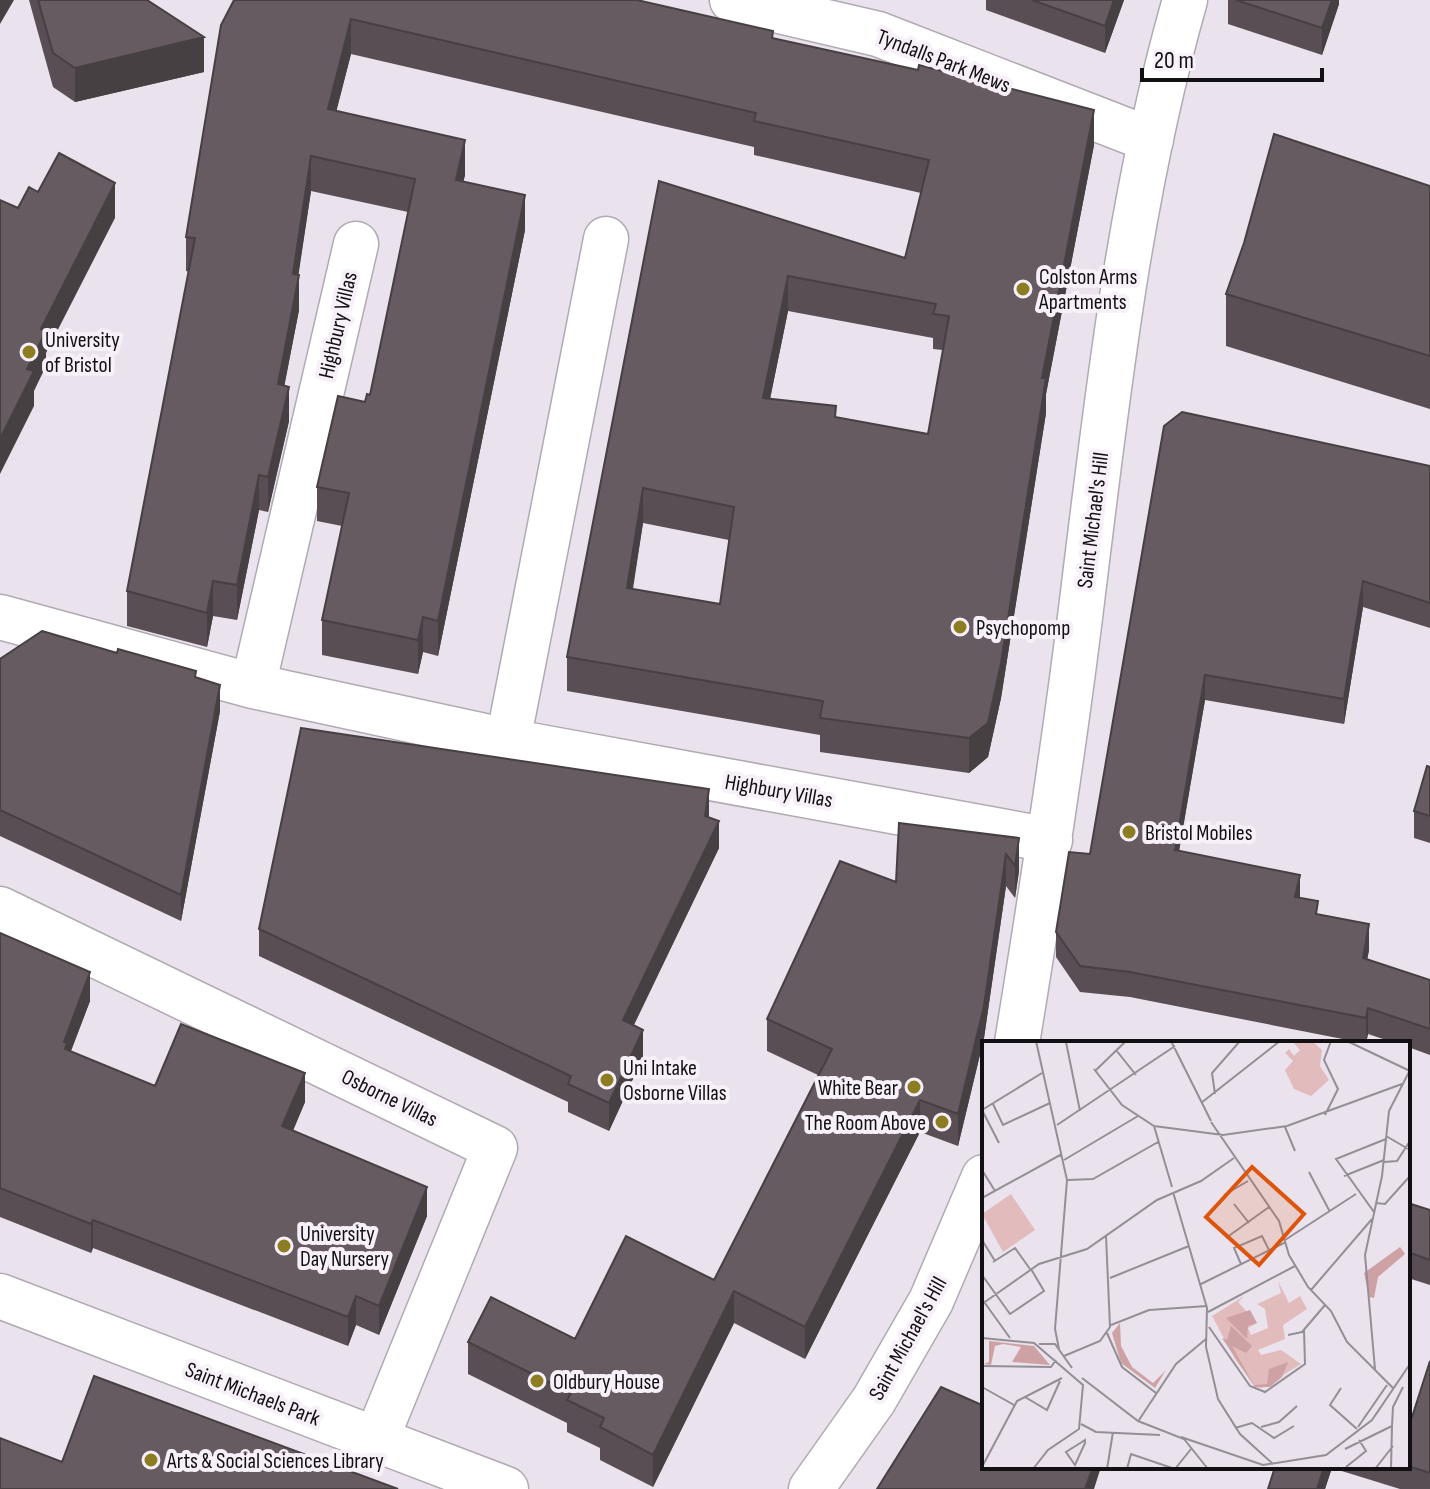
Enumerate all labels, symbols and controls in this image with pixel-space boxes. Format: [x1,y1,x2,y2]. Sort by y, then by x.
street label: Tyndalls Park Mews [873,24,1014,99]
scale bar [1142,32,1322,82]
text: 20 m [1154,46,1194,75]
place label: Colston Arms Apartments [1038,264,1137,316]
street label: Highbury Villas [313,269,364,381]
marker: Colston Arms Apartments [1014,280,1032,298]
place label: University of Bristol [45,327,120,379]
marker: University of Bristol [20,343,38,361]
street label: Saint Michael's Hill [1072,451,1115,590]
place label: Psychopomp [976,615,1070,642]
marker: Psychopomp [951,618,969,636]
street label: Highbury Villas [723,769,835,814]
place label: Bristol Mobiles [1145,820,1253,847]
marker: Bristol Mobiles [1120,823,1138,841]
inset map [982,1041,1410,1469]
place label: Uni Intake Osborne Villas [623,1055,727,1107]
street label: Osborne Villas [337,1064,442,1133]
marker: Uni Intake Osborne Villas [598,1071,616,1089]
place label: White Bear [818,1075,898,1102]
marker: White Bear [905,1078,923,1096]
place label: The Room Above [805,1110,926,1137]
marker: The Room Above [933,1113,951,1131]
place label: University Day Nursery [300,1221,390,1273]
marker: University Day Nursery [275,1237,293,1255]
street label: Saint Michael's Hill [863,1272,953,1405]
street label: Saint Michaels Park [181,1356,324,1433]
place label: Oldbury House [553,1369,660,1396]
marker: Oldbury House [528,1372,546,1390]
place label: Arts & Social Sciences Library [166,1448,384,1475]
marker: Arts & Social Sciences Library [142,1451,160,1469]

